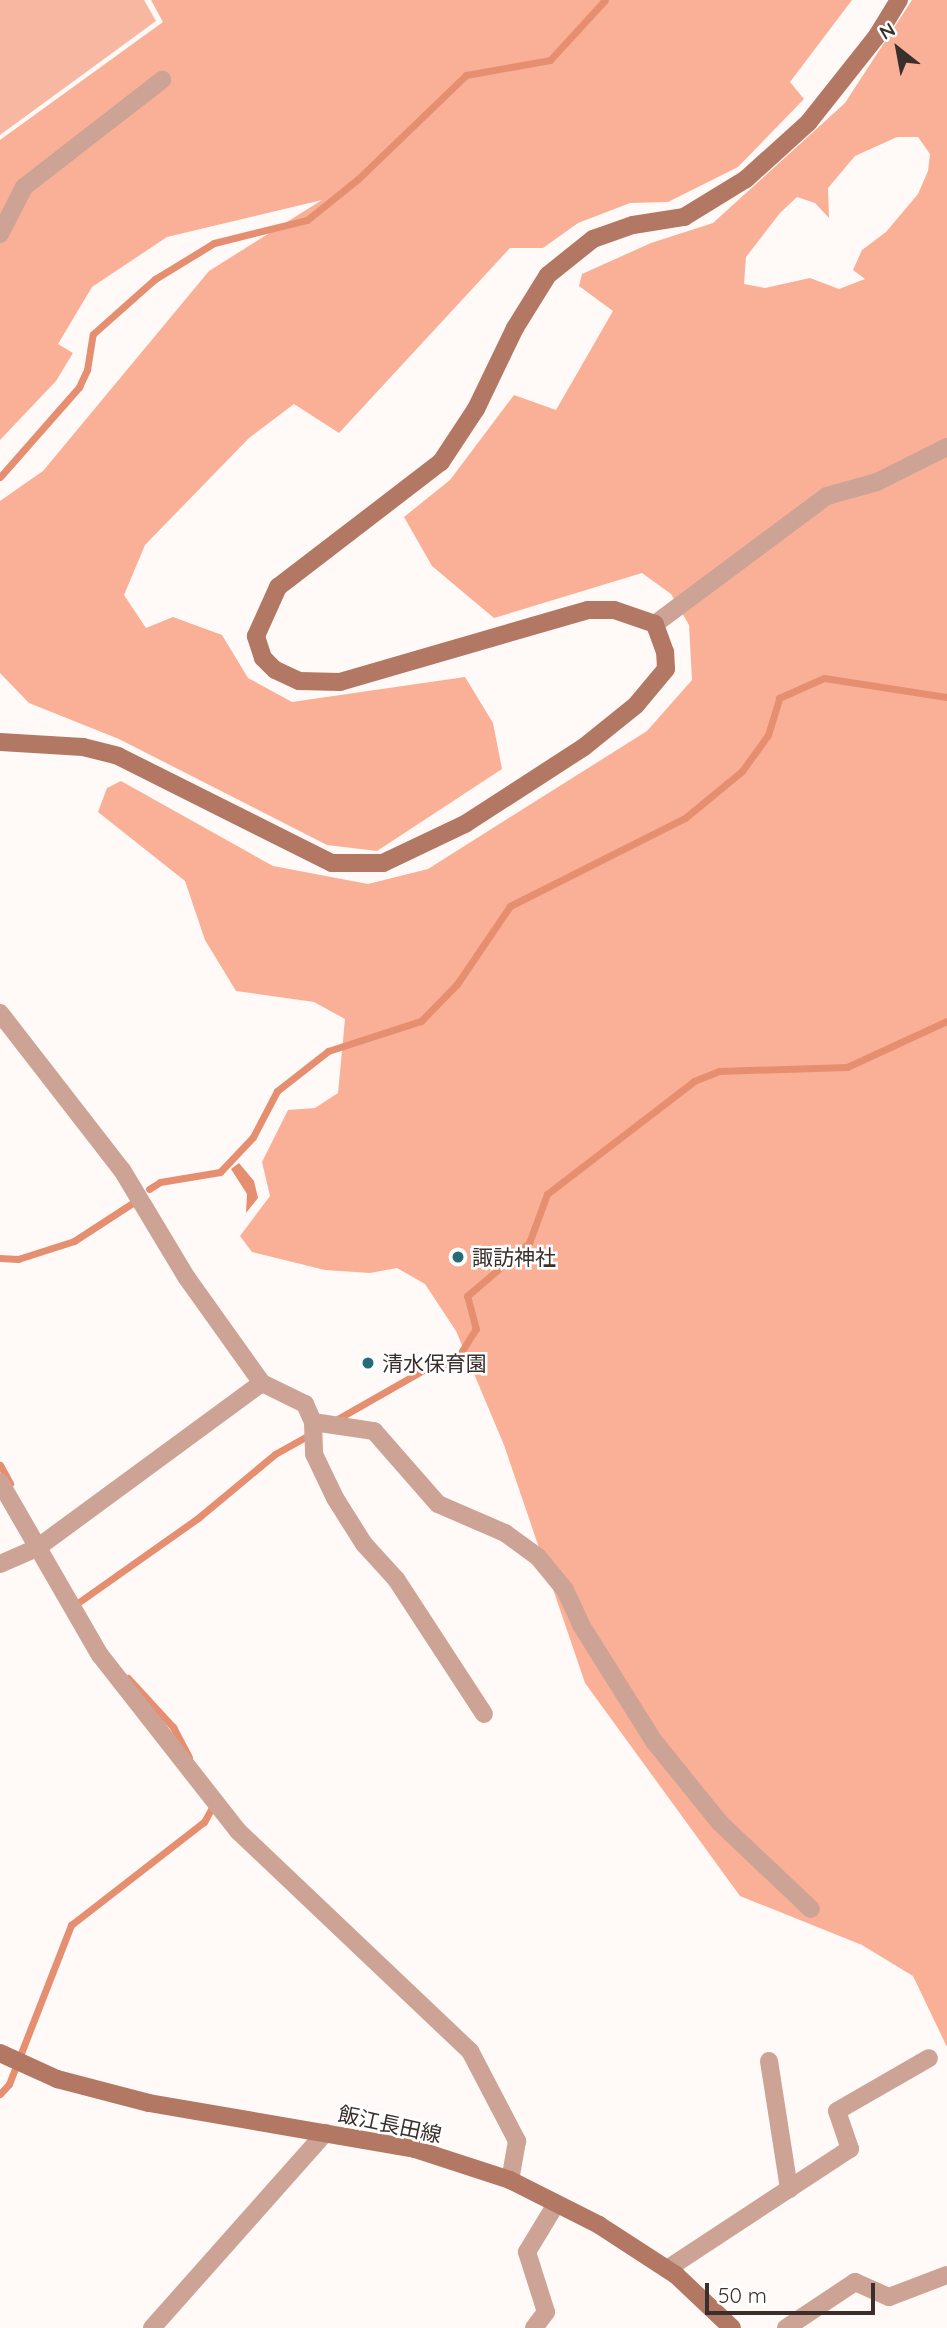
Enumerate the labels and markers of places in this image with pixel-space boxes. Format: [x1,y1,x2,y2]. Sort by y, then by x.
place label: 諏訪神社 [472,1244,556,1270]
marker: 諏訪神社 [450,1249,466,1265]
place label: 清水保育園 [382,1350,487,1376]
marker: 清水保育園 [360,1355,376,1371]

